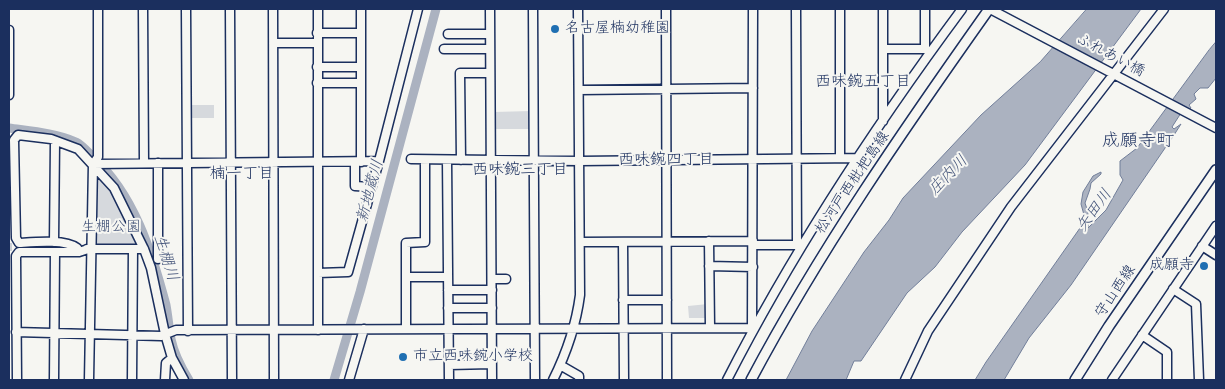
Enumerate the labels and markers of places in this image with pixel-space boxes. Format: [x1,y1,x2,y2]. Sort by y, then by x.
place label: 名古屋楠幼稚園 [565,20,670,38]
marker: 名古屋楠幼稚園 [549,23,561,35]
place label: 成願寺 [1149,257,1194,275]
marker: 成願寺 [1198,260,1210,272]
place label: 市立西味鋺小学校 [413,348,533,366]
marker: 市立西味鋺小学校 [397,351,409,363]

